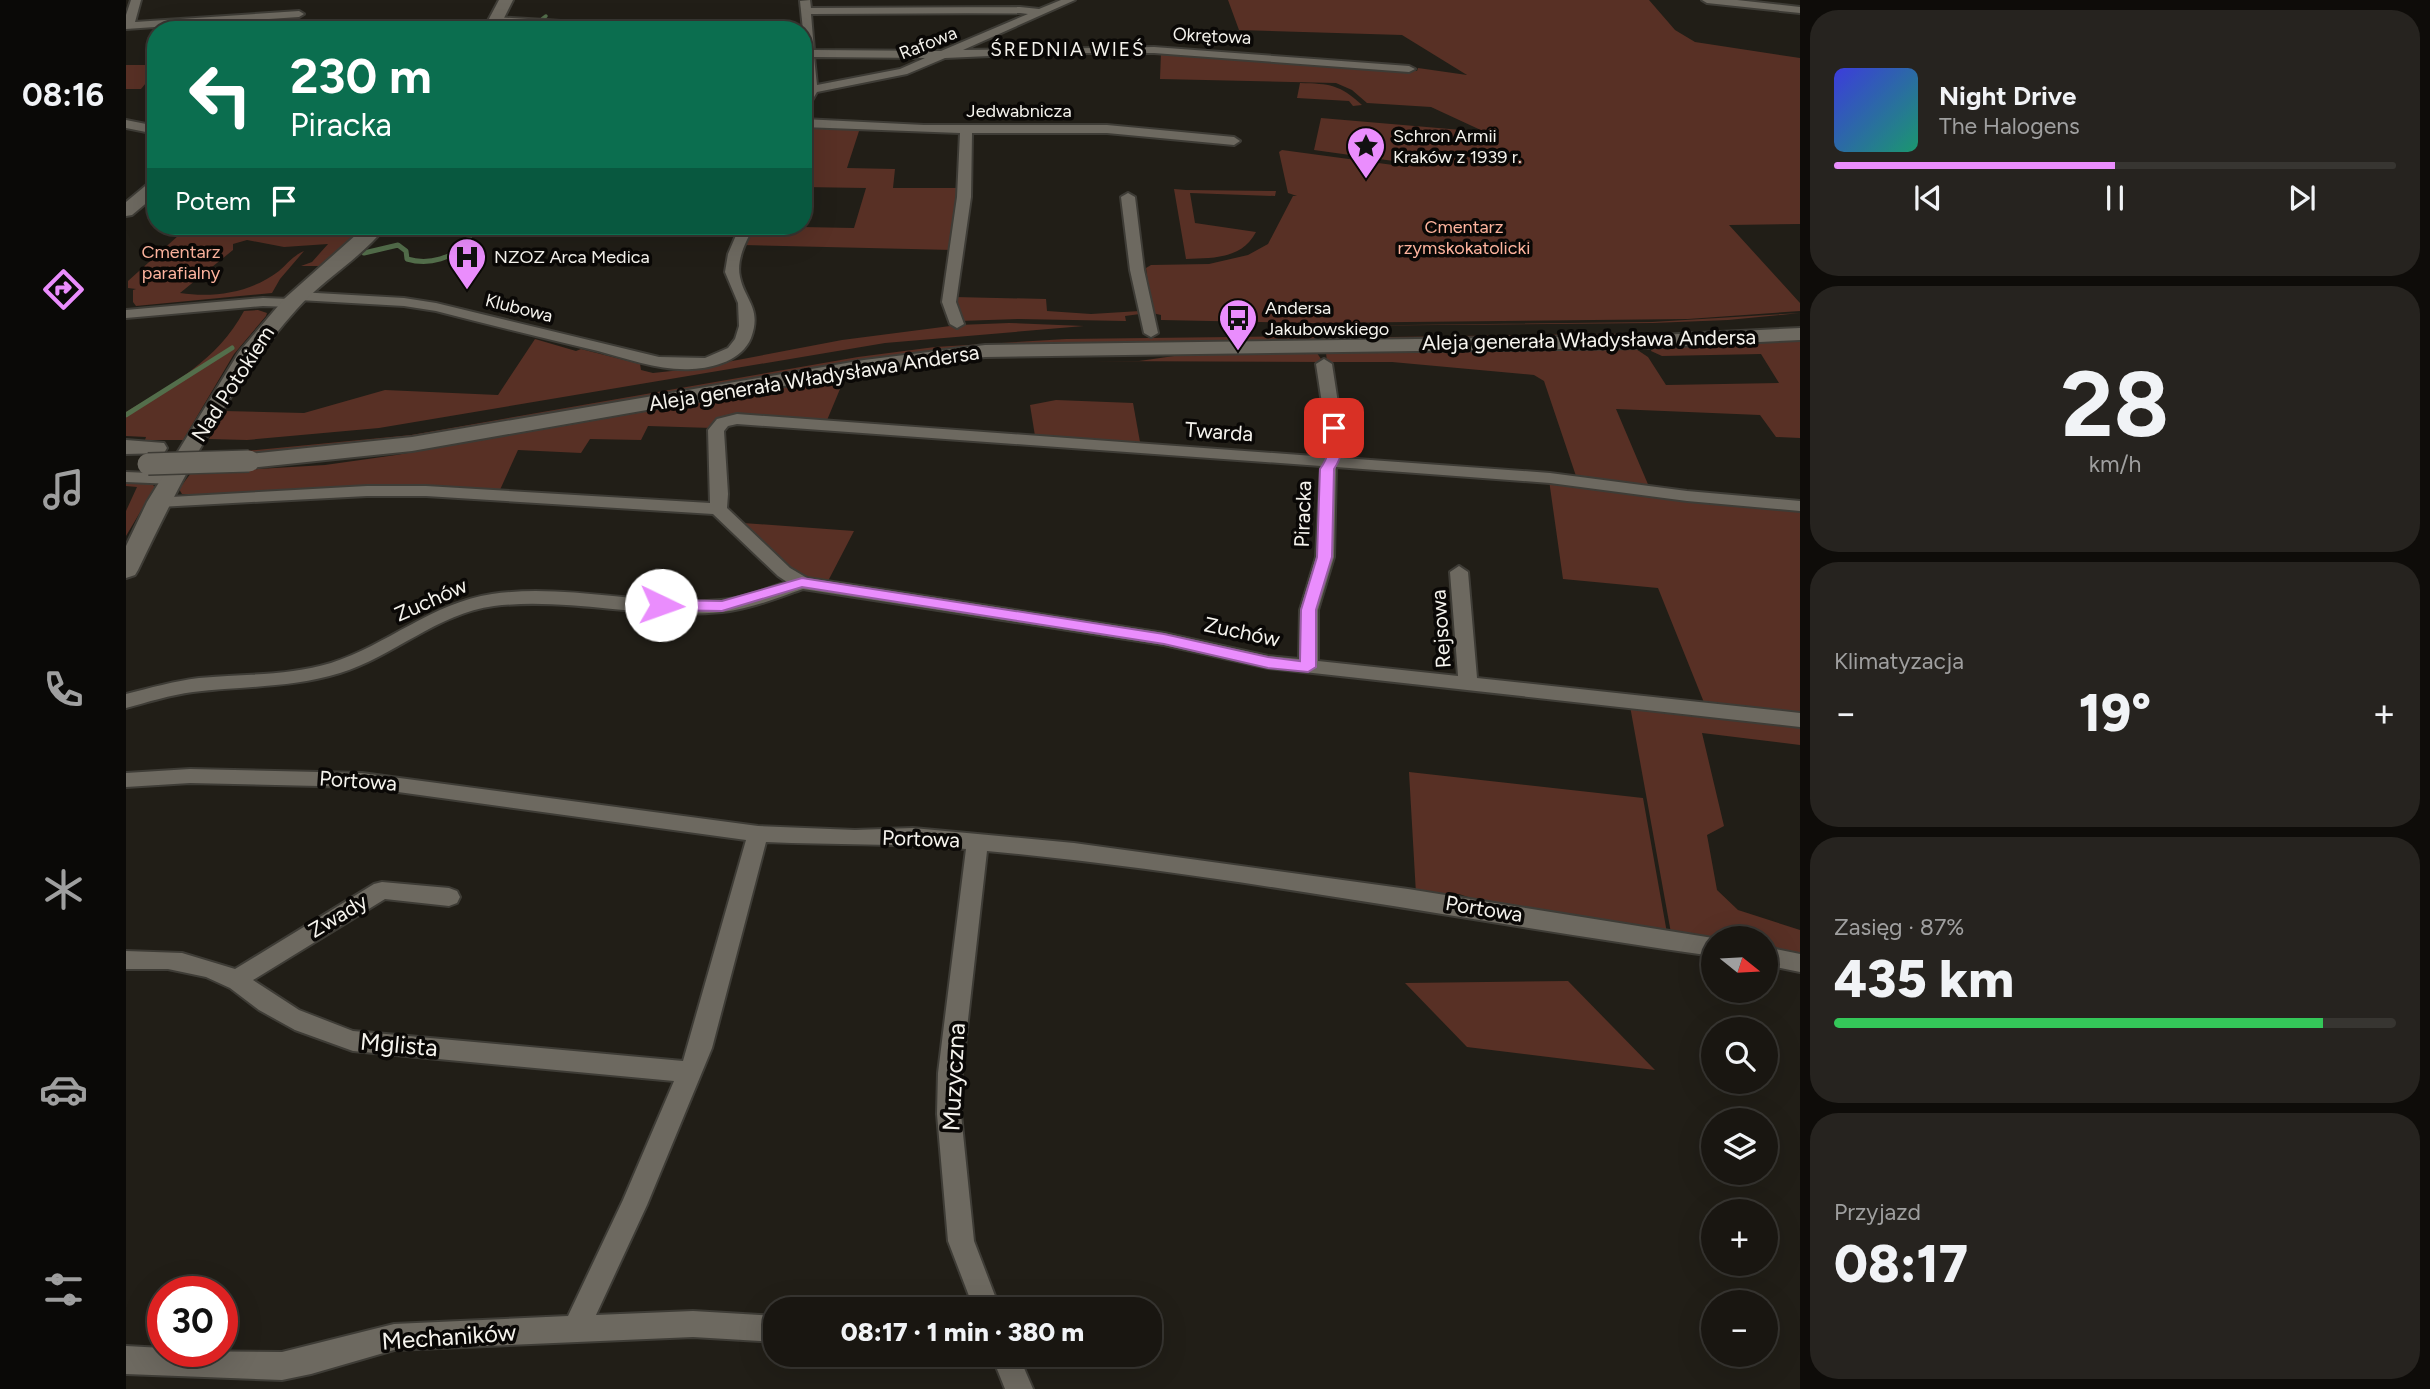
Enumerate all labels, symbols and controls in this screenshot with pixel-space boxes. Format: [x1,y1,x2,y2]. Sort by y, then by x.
street label: Rafowa [896,22,960,64]
street label: Okrętowa [1172,23,1252,49]
district label: ŚREDNIA WIEŚ [990,38,1146,61]
text: 230 m [290,46,432,105]
icon: left [175,49,266,140]
text: 08:16 [22,76,104,114]
text: Night Drive [1939,80,2076,112]
street label: Jedwabnicza [966,100,1072,122]
text: Piracka [290,106,392,144]
text: The Halogens [1939,112,2080,140]
place icon: Schron Armii Kraków z 1939 r. [1345,125,1387,180]
place label: Schron Armii Kraków z 1939 r. [1393,125,1522,168]
icon: previous [1909,179,1947,217]
icon: pause [2096,179,2134,217]
icon: next [2283,179,2321,217]
icon: arrive [265,182,303,220]
text: Potem [175,185,251,217]
park label: Cmentarz rzymskokatolicki [1398,216,1530,259]
hospital icon: NZOZ Arca Medica [446,236,488,291]
park label: Cmentarz parafialny [141,241,221,284]
place label: NZOZ Arca Medica [494,246,650,268]
icon: directions [39,265,88,314]
street label: Klubowa [483,289,555,327]
bus stop icon: Andersa Jakubowskiego [1217,297,1259,352]
place label: Andersa Jakubowskiego [1265,297,1389,340]
street label: Nad Potokiem [186,321,279,446]
street label: Aleja generała Władysława Andersa [1422,324,1756,355]
street label: Aleja generała Władysława Andersa [647,339,981,416]
text: 28 [2061,350,2169,459]
pin [1304,398,1364,458]
icon: arrive [1315,409,1353,447]
street label: Twarda [1184,417,1254,446]
text: km/h [2089,450,2141,478]
icon: music [39,465,88,514]
street label: Piracka [1289,480,1316,548]
position arrow [624,568,698,642]
street label: Zuchów [391,572,471,627]
street label: Rejsowa [1425,589,1456,669]
street label: Zuchów [1202,611,1283,652]
text: Klimatyzacja [1834,647,1964,675]
icon: phone [39,665,88,714]
text: 19° [2079,682,2151,744]
text: − [1834,690,1858,736]
text: + [2372,690,2396,736]
street label: Portowa [318,765,398,796]
street label: Portowa [882,825,960,852]
icon: climate [39,865,88,914]
street label: Zwady [304,888,372,943]
street label: Portowa [1444,890,1525,927]
text: Zasięg · 87% [1834,913,1964,941]
north arrow [1701,926,1778,1003]
map controls [1701,926,1778,1367]
text: 435 km [1834,948,2014,1010]
button: search [1701,1017,1778,1094]
street label: Muzyczna [936,1022,971,1132]
street label: Mglista [359,1027,439,1062]
icon: car [39,1065,88,1114]
button: layers [1701,1108,1778,1185]
text: Przyjazd [1834,1198,1921,1226]
button: + [1701,1199,1778,1276]
text: 08:17 [1834,1233,1968,1295]
icon: filters [39,1265,88,1314]
speed limit sign: 30 [147,1276,238,1367]
button: − [1701,1290,1778,1367]
text: 08:17 · 1 min · 380 m [841,1316,1084,1348]
street label: Mechaników [381,1317,517,1356]

